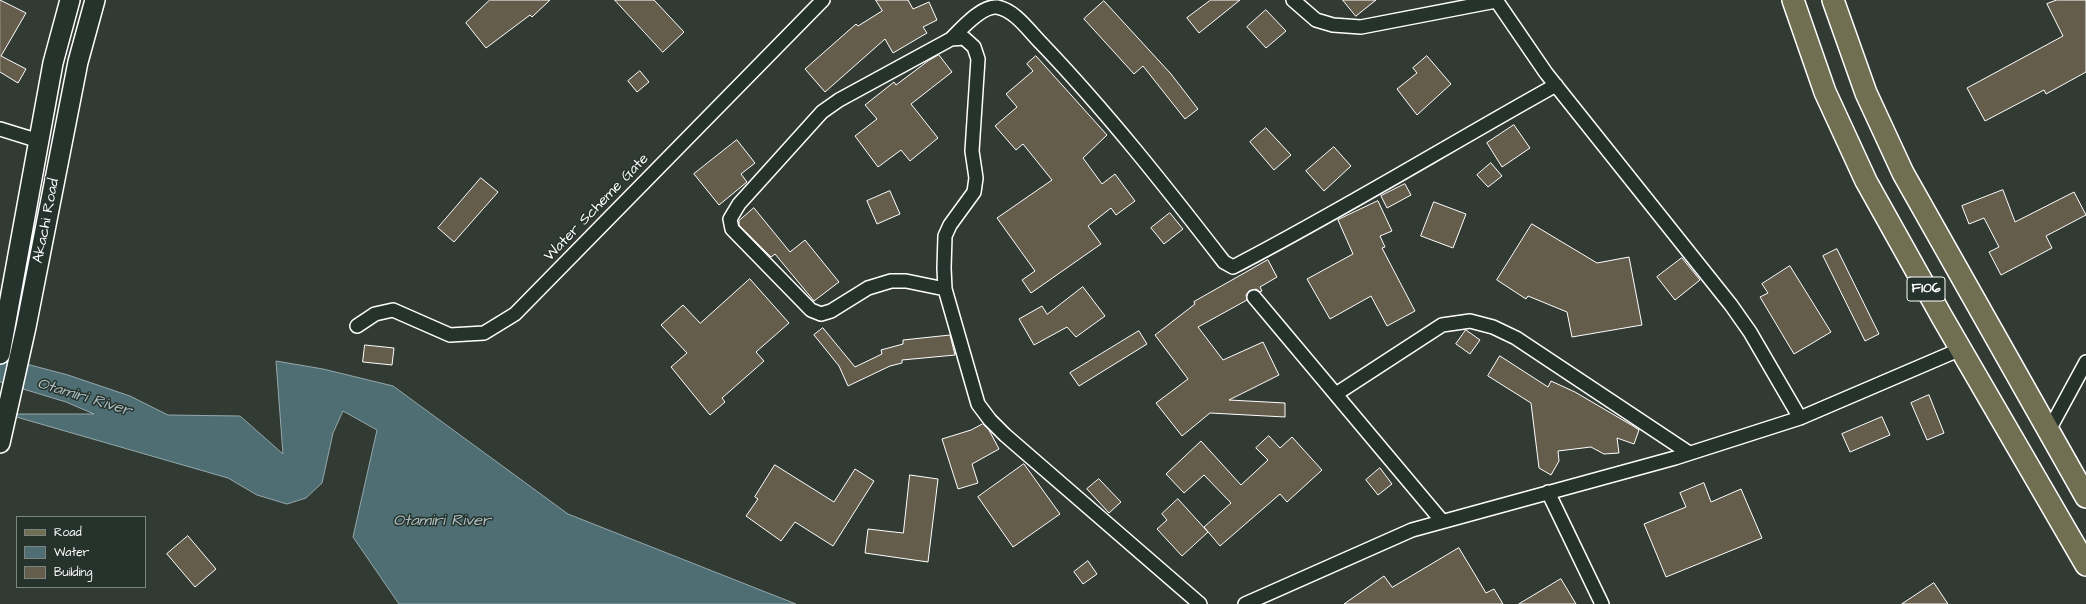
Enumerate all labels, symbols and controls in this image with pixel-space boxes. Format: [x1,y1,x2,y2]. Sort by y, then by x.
street label: Water Scheme Gate [541,150,653,266]
street label: Akachi Road [30,177,64,265]
road number: F106 [1907,277,1945,301]
water label: Otamiri River [35,375,133,421]
water label: Otamiri River [393,512,491,532]
legend [16,516,146,588]
text: Road [54,524,82,541]
text: Water [54,544,89,561]
text: Building [54,564,92,581]

